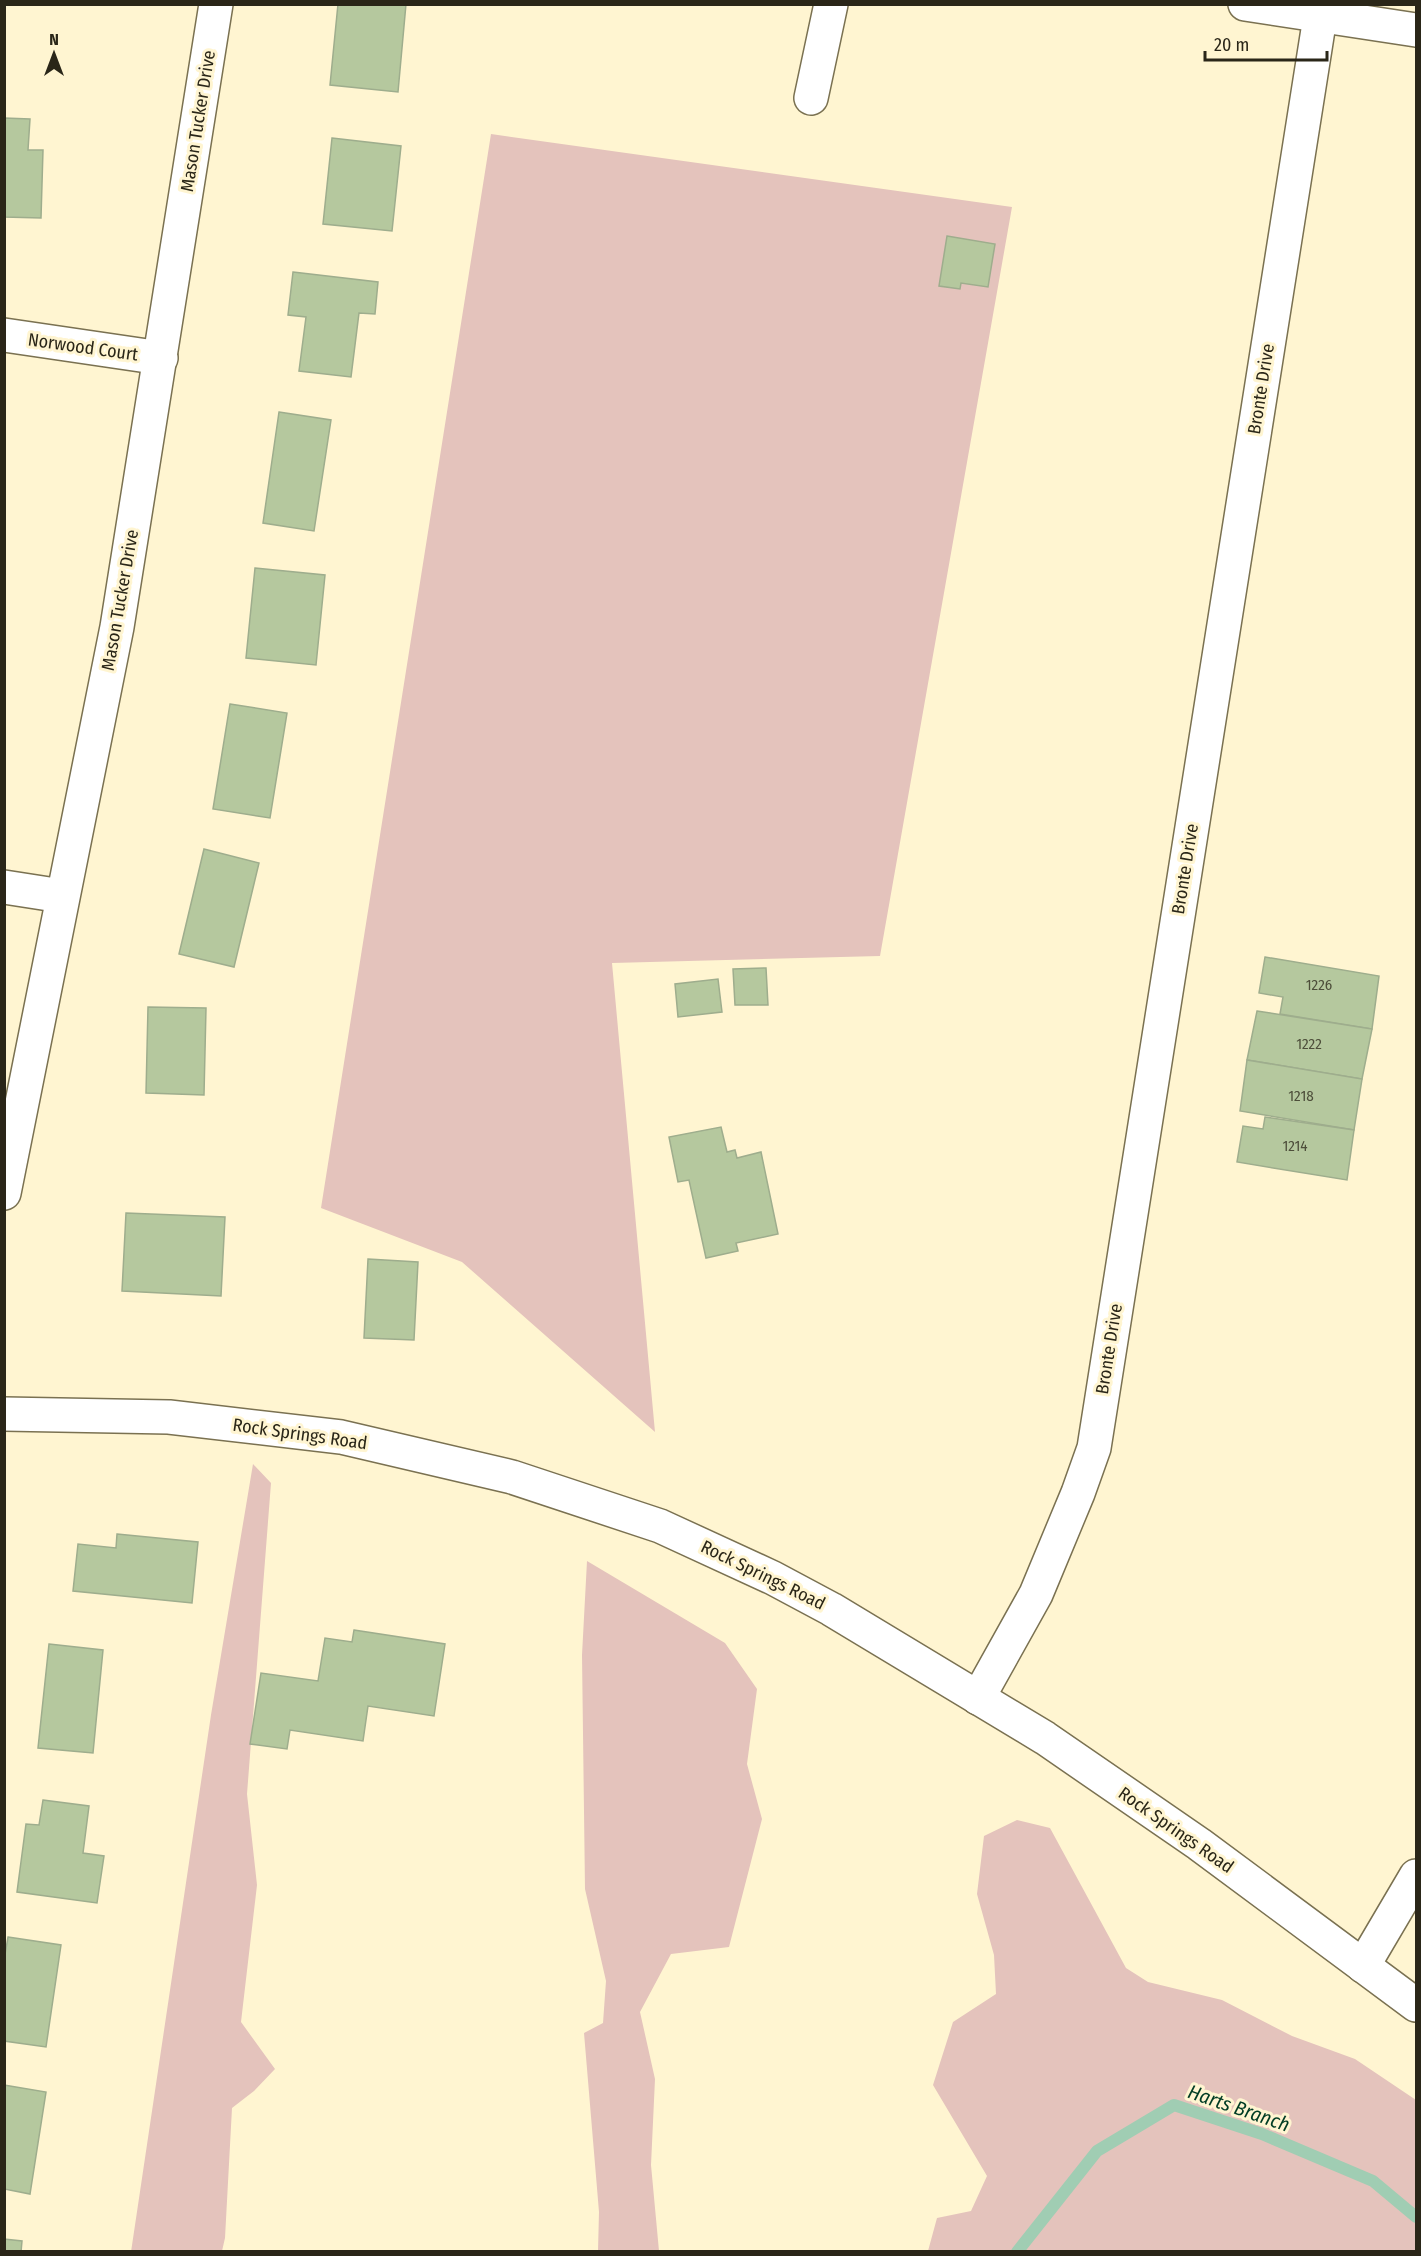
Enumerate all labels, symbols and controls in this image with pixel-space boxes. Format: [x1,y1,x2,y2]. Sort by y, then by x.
north arrow [24,24,84,84]
scale bar [1205,24,1326,62]
text: N [49,30,59,49]
text: 20 m [1214,34,1249,56]
street label: Mason Tucker Drive [176,49,220,193]
street label: Norwood Court [26,328,140,366]
street label: Bronte Drive [1243,342,1279,436]
street label: Mason Tucker Drive [97,528,143,672]
street label: Bronte Drive [1167,822,1203,916]
house number: 1226 [1306,976,1332,994]
house number: 1222 [1296,1035,1322,1053]
house number: 1218 [1288,1087,1314,1105]
house number: 1214 [1282,1137,1308,1155]
street label: Bronte Drive [1091,1302,1127,1396]
street label: Rock Springs Road [231,1414,369,1454]
street label: Rock Springs Road [697,1535,829,1615]
street label: Rock Springs Road [1114,1782,1238,1878]
water label: Harts Branch [1185,2079,1293,2137]

